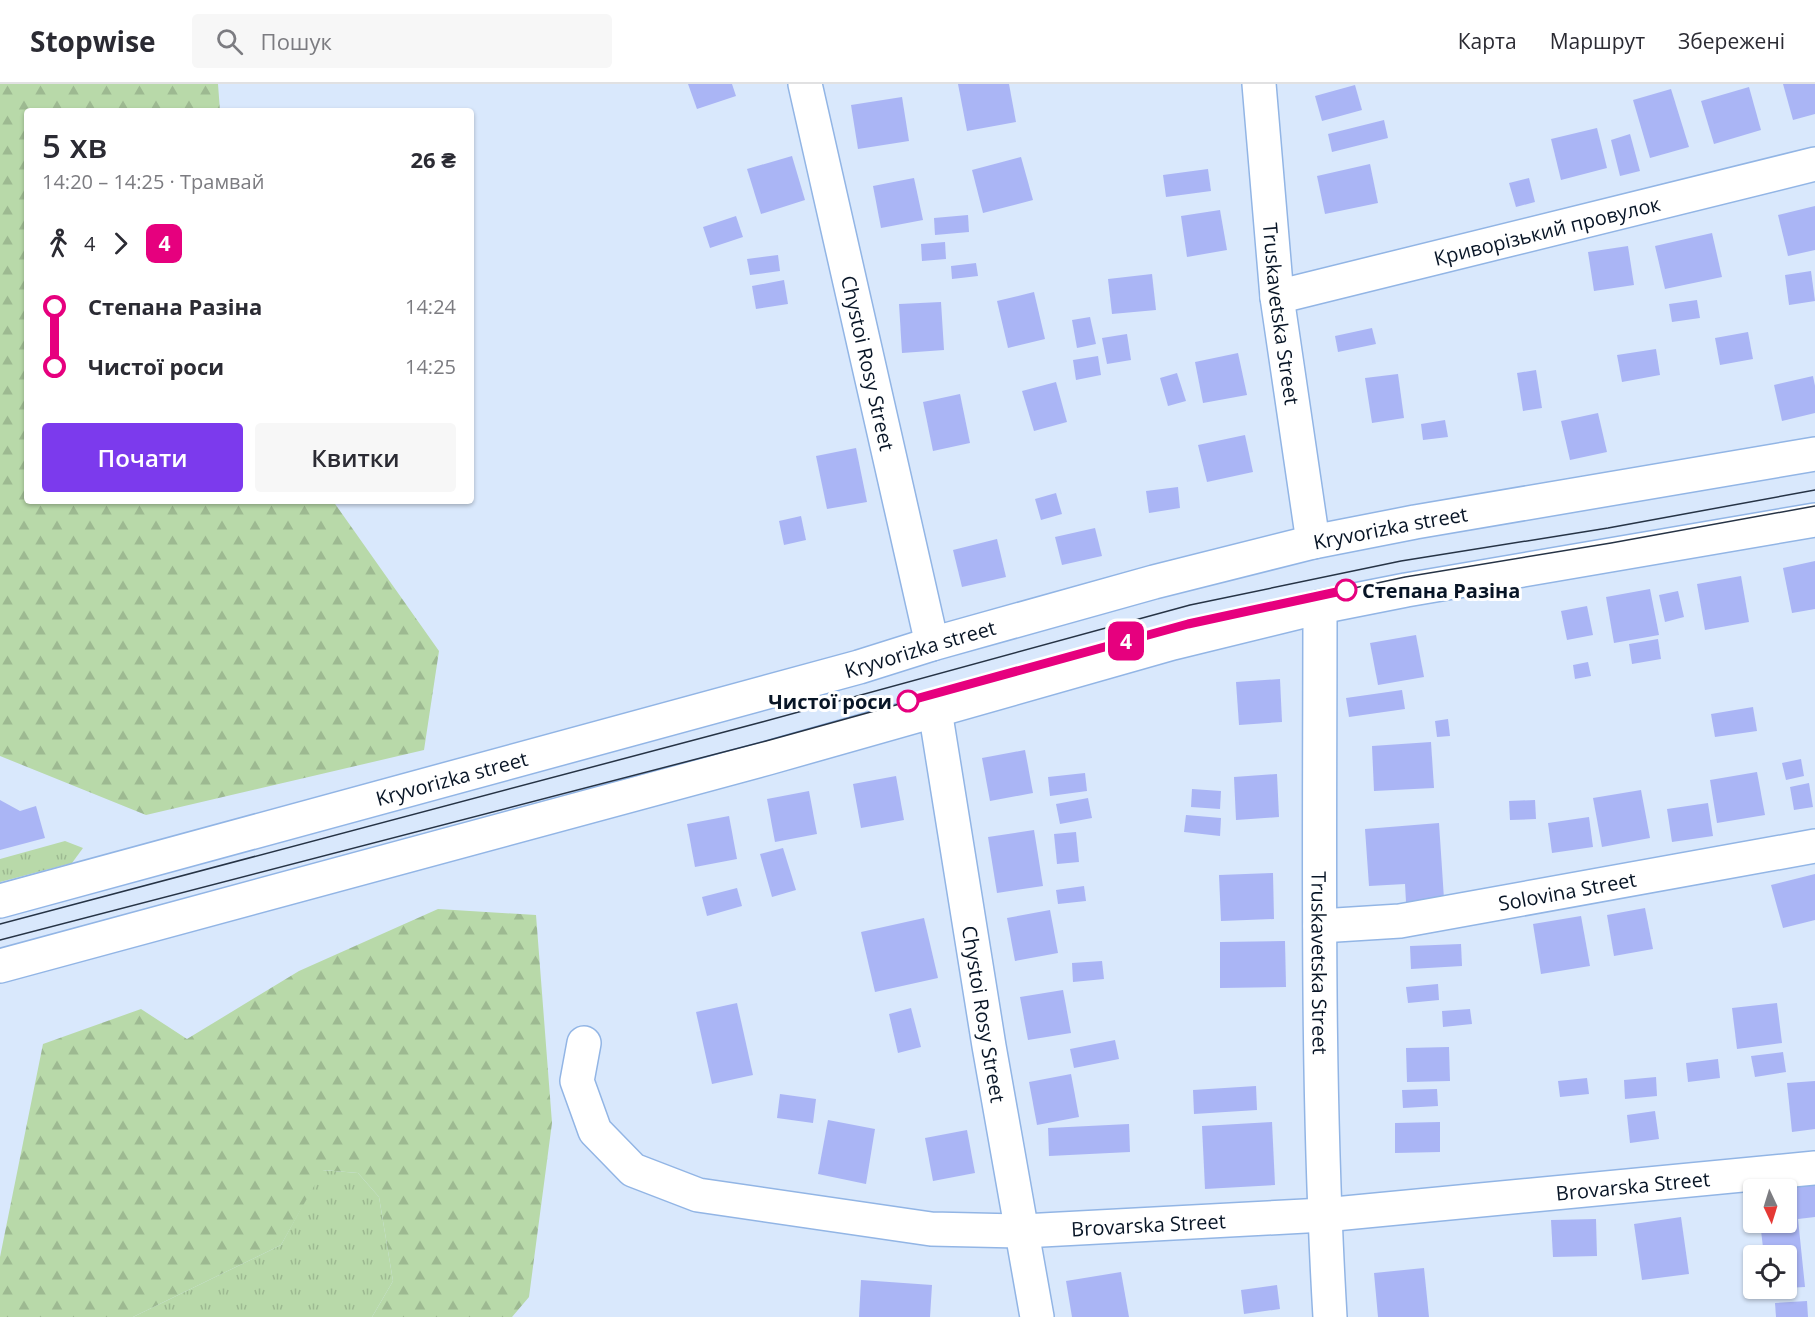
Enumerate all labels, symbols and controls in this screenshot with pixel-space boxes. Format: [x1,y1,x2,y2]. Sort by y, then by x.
search box [192,14,612,68]
text: Stopwise [30,22,156,60]
icon: search [213,25,246,58]
text: Пошук [261,26,332,56]
text: Карта [1458,27,1517,55]
text: Маршрут [1550,27,1645,55]
text: Збережені [1678,27,1785,55]
text: 5 хв [42,123,107,168]
text: 26 ₴ [410,144,456,174]
text: 14:20 – 14:25 · Трамвай [42,168,264,195]
street label: Криворізький провулок [1431,189,1664,271]
street label: Truskavetska Street [1257,222,1306,407]
icon: walk [42,227,75,260]
icon: forward [104,227,137,260]
text: 4 [158,229,170,257]
text: 4 [84,230,95,257]
street label: Chystoi Rosy Street [835,273,901,453]
text: Степана Разіна [88,291,262,321]
text: 14:24 [405,293,456,320]
text: Чистої роси [88,351,224,381]
text: 14:25 [405,353,456,380]
button: Почати [42,423,243,492]
button: Квитки [255,423,456,492]
street label: Kryvorizka street [1311,500,1470,555]
place label: Степана Разіна [1362,577,1520,604]
marker: Степана Разіна [1335,579,1357,601]
street label: Kryvorizka street [841,613,999,684]
line badge: 4 [1106,622,1146,660]
text: 4 [1120,627,1132,655]
place label: Чистої роси [768,688,892,715]
marker: Чистої роси [897,690,919,712]
street label: Kryvorizka street [373,744,531,812]
street label: Solovina Street [1496,865,1638,916]
street label: Truskavetska Street [1306,871,1334,1055]
street label: Chystoi Rosy Street [956,924,1012,1105]
street label: Brovarska Street [1554,1165,1711,1206]
north arrow [1743,1179,1797,1233]
map controls [1743,1179,1797,1299]
street label: Brovarska Street [1070,1207,1226,1242]
button: locate [1743,1245,1797,1299]

